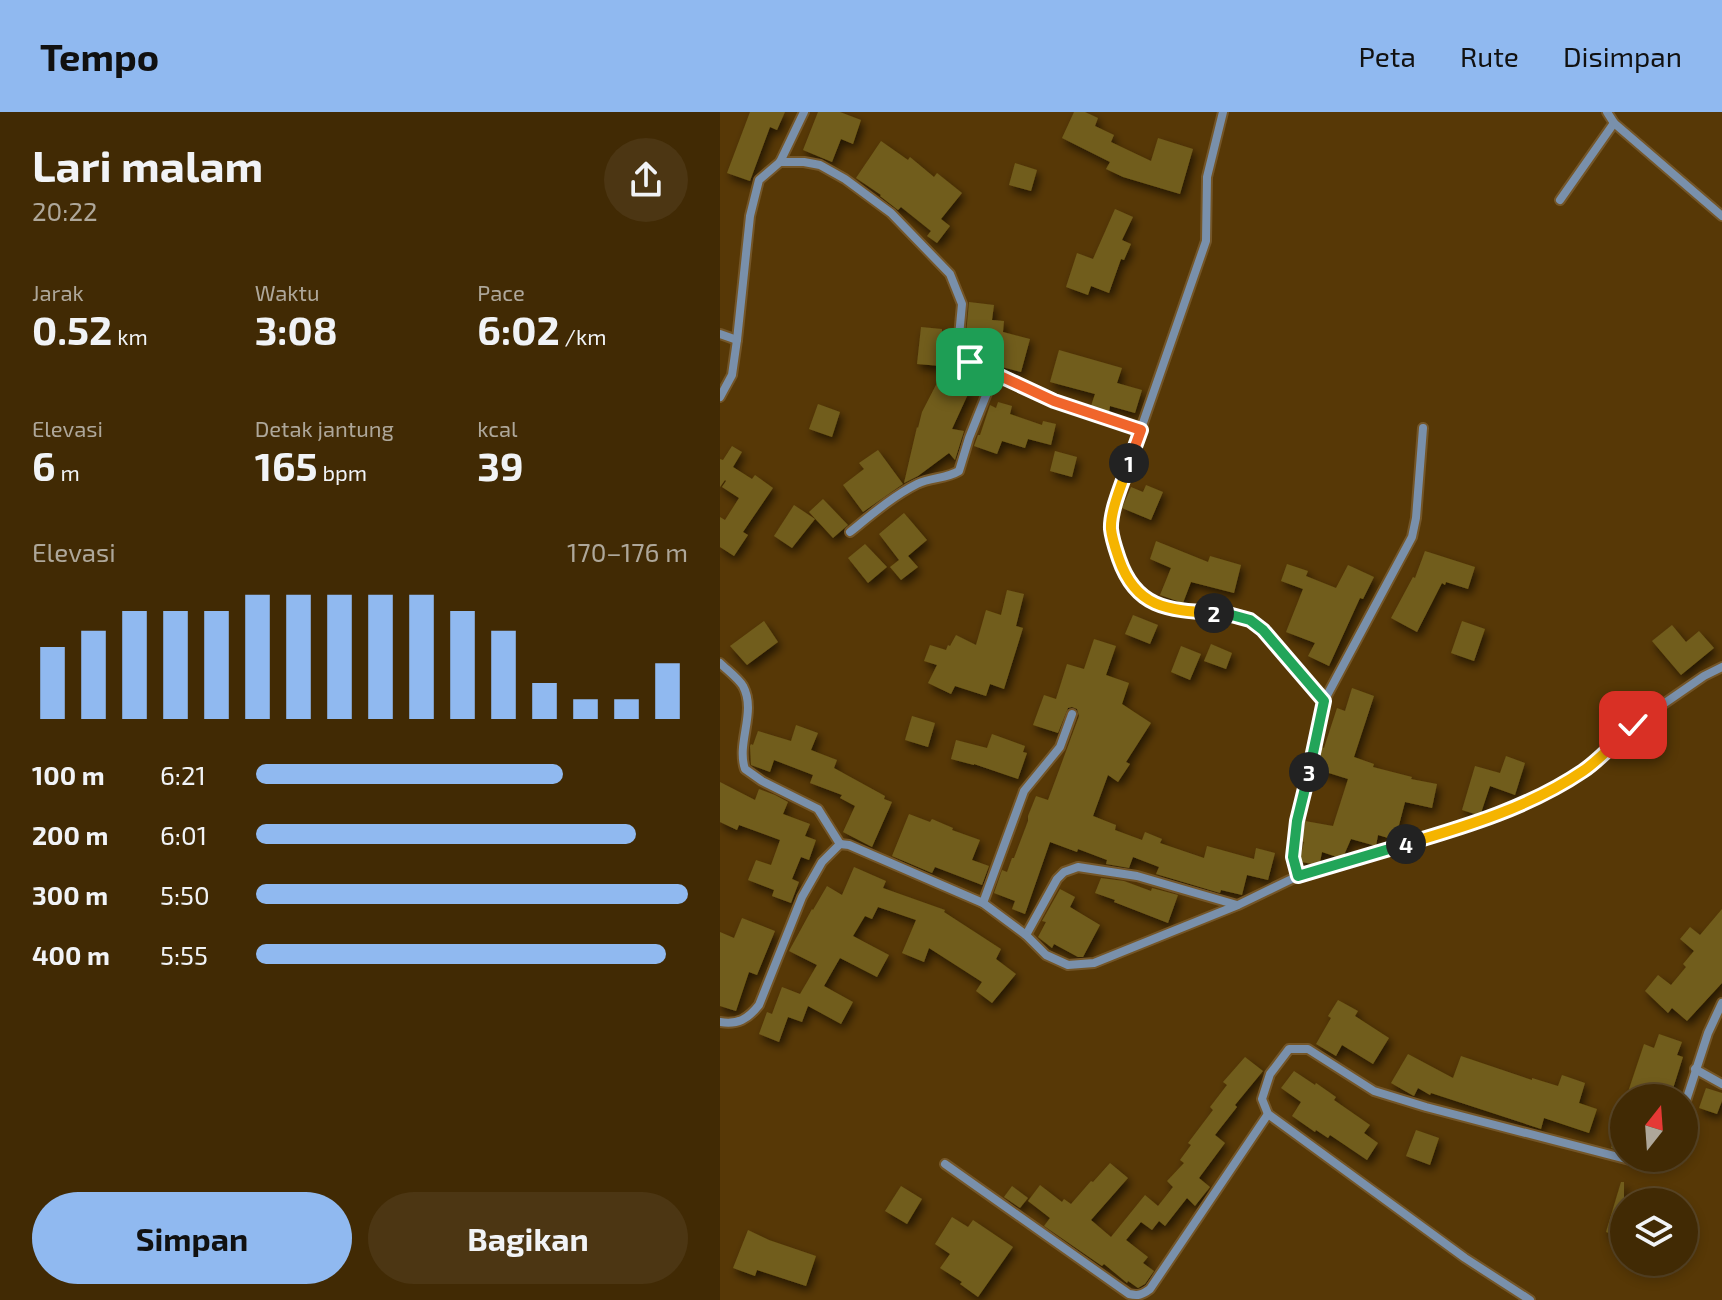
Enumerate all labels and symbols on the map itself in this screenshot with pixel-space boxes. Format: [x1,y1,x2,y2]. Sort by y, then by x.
pin [936,328,1004,396]
pin: 1 [1109,443,1149,483]
pin: 2 [1194,593,1234,633]
pin [1599,691,1667,759]
pin: 3 [1289,752,1329,792]
pin: 4 [1386,824,1426,864]
north arrow [1610,1084,1698,1172]

